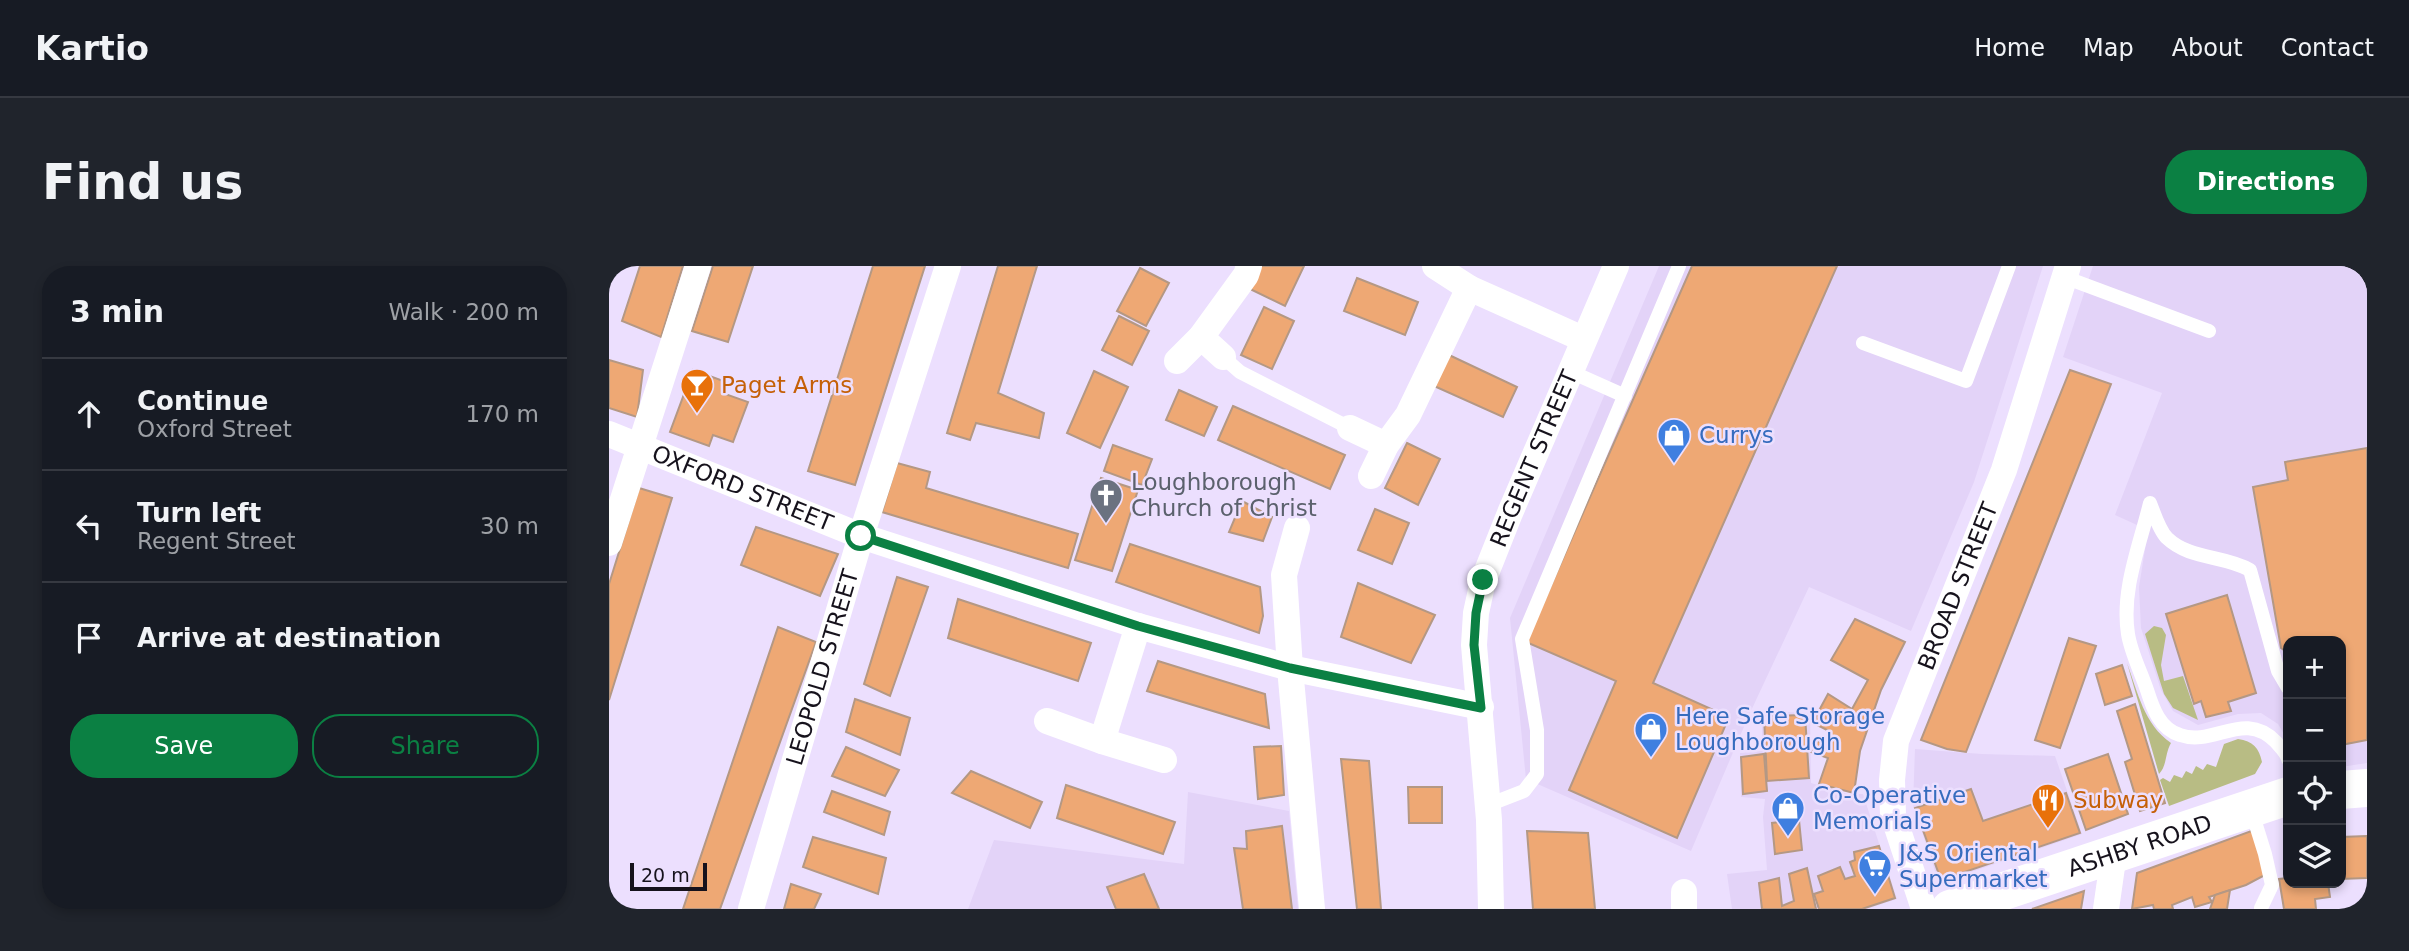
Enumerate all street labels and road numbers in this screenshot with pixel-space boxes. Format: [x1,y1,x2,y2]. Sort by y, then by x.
street label: REGENT STREET [1485,365,1583,551]
street label: OXFORD STREET [648,440,837,537]
street label: BROAD STREET [1913,498,2003,674]
street label: LEOPOLD STREET [781,565,864,768]
street label: ASHBY ROAD [2064,809,2215,882]

